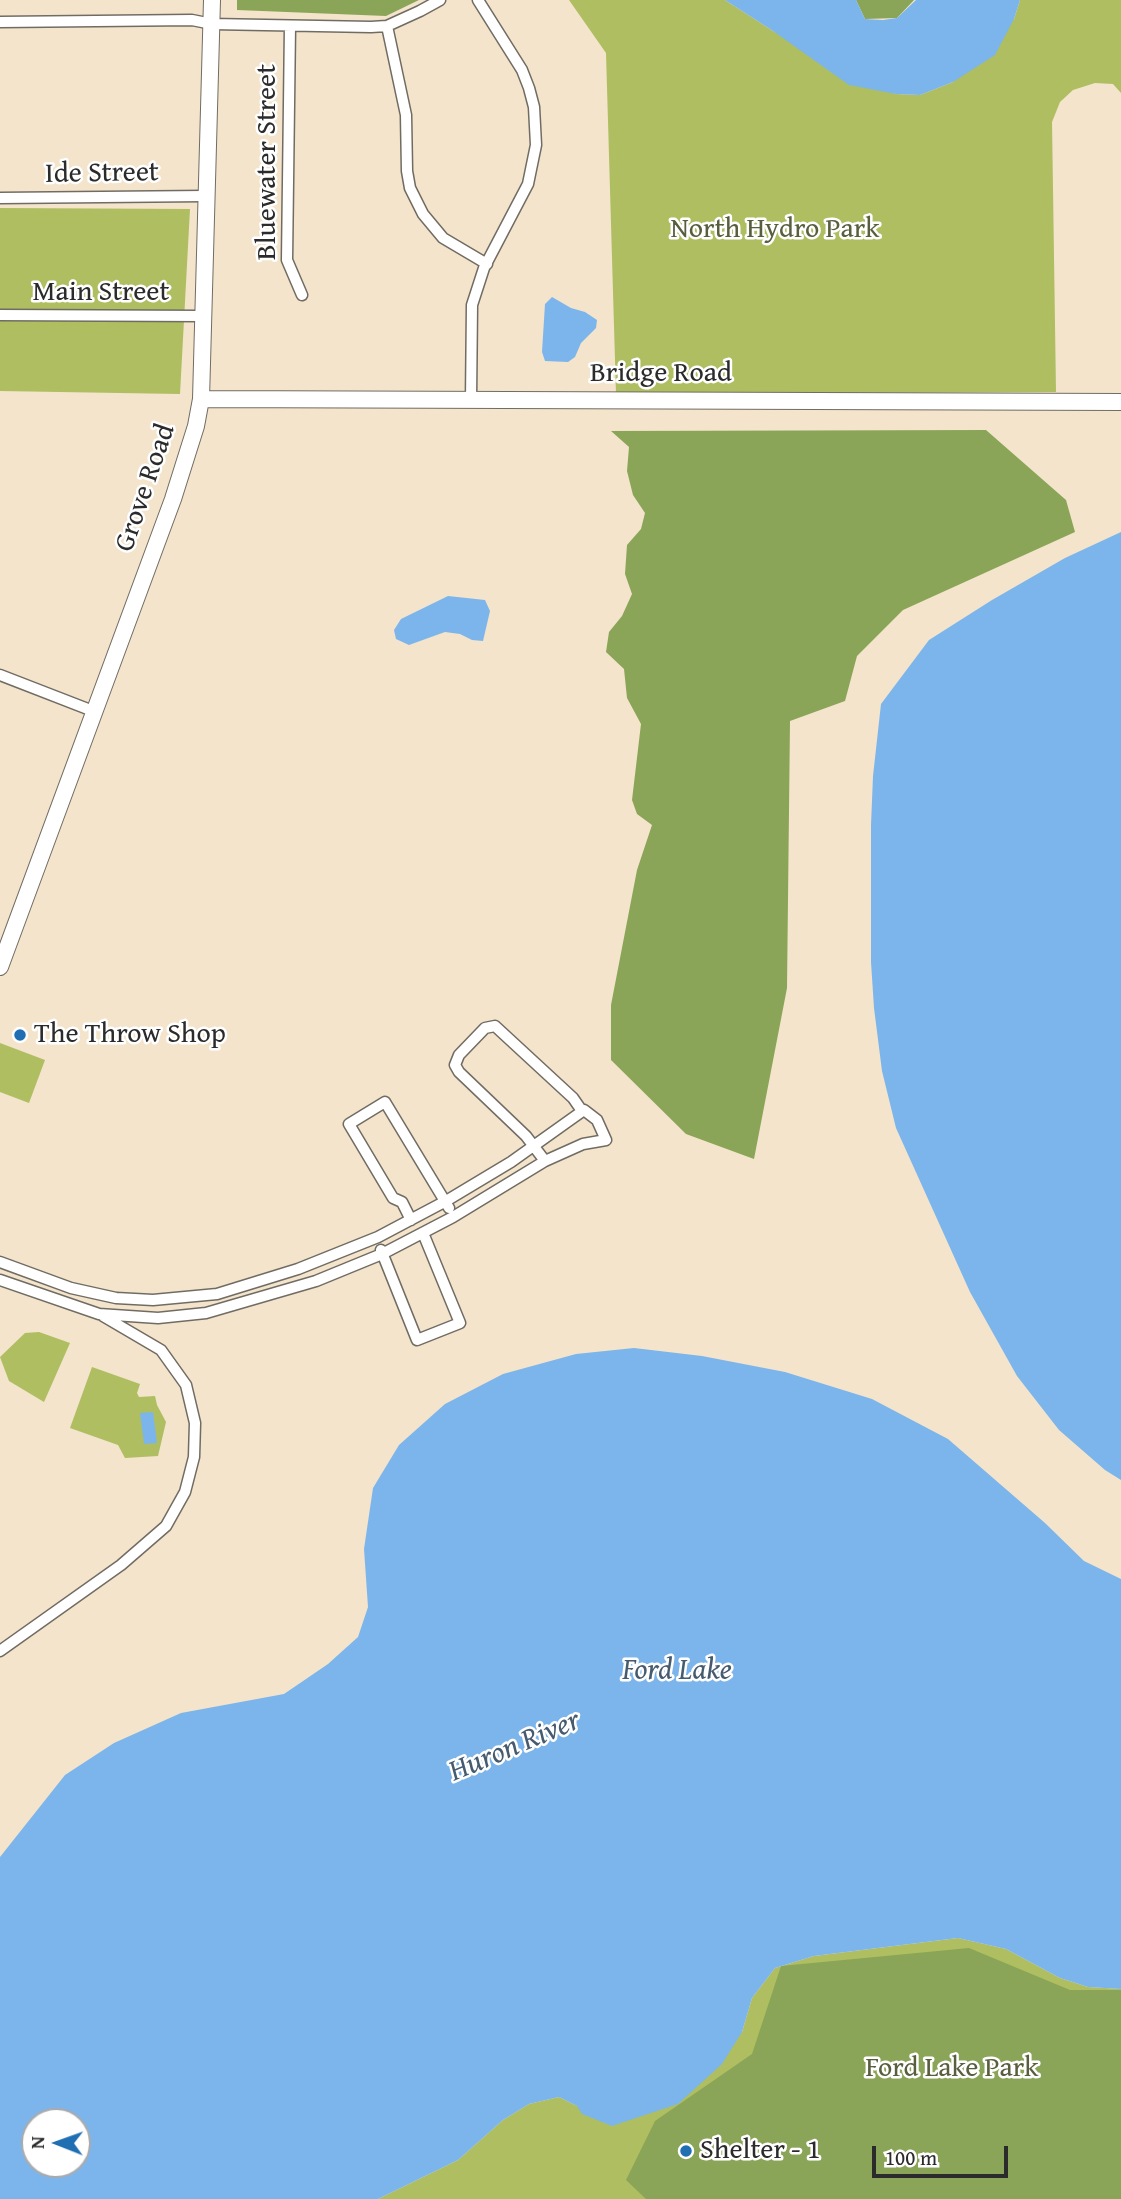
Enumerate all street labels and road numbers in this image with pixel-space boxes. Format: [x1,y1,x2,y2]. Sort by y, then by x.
street label: Bluewater Street [251,64,285,260]
street label: Ide Street [45,156,159,192]
street label: Main Street [33,276,169,310]
street label: Bridge Road [590,357,732,391]
street label: Grove Road [109,420,183,556]

